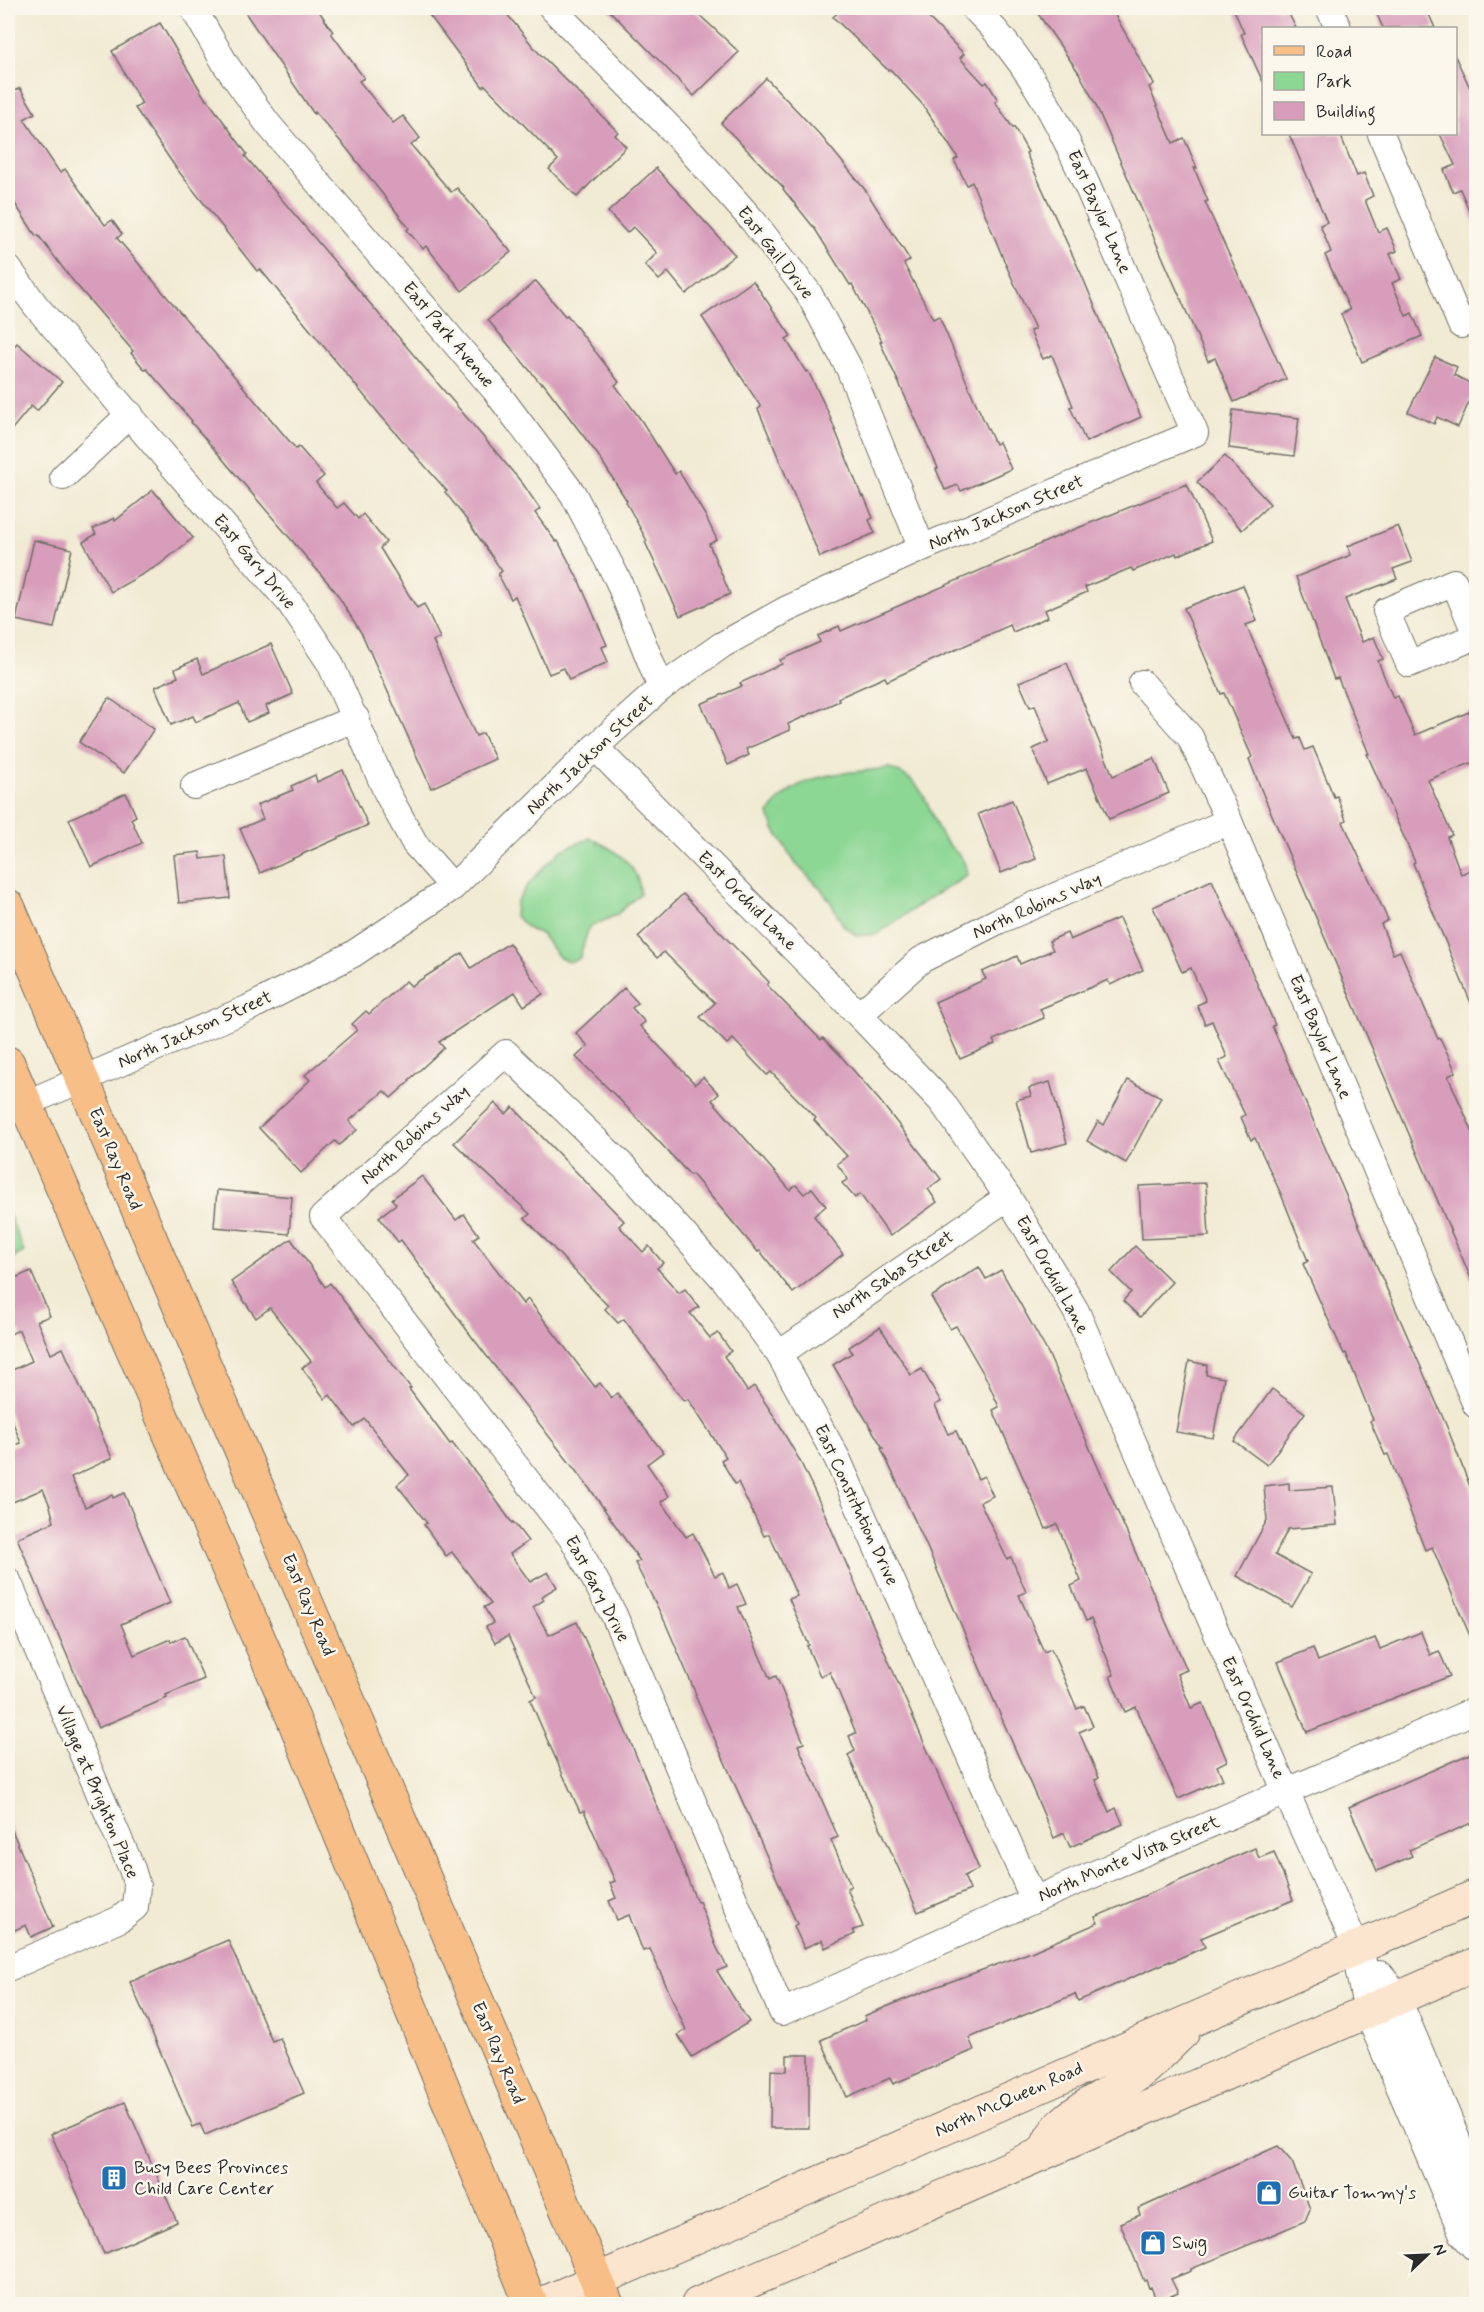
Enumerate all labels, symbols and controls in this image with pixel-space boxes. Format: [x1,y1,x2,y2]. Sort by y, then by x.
legend [1262,27,1457,135]
text: Road [1316,40,1352,64]
text: Park [1316,70,1352,94]
text: Building [1316,100,1376,126]
street label: East Baylor Lane [1061,146,1137,278]
street label: East Gail Drive [731,202,819,304]
street label: East Park Avenue [397,277,499,393]
street label: North Jackson Street [925,469,1087,557]
street label: East Gary Drive [207,509,301,615]
street label: North Jackson Street [521,690,659,820]
street label: East Orchid Lane [692,846,802,956]
street label: North Robins Way [969,867,1105,945]
street label: East Baylor Lane [1283,971,1357,1103]
street label: North Jackson Street [114,985,276,1075]
street label: North Robins Way [355,1080,475,1190]
street label: East Ray Road [83,1104,147,1214]
street label: East Orchid Lane [1010,1212,1094,1338]
street label: North Saba Street [827,1225,959,1325]
street label: East Constitution Drive [808,1421,904,1589]
street label: East Gary Drive [559,1532,635,1646]
street label: East Ray Road [276,1550,340,1660]
street label: East Orchid Lane [1215,1653,1291,1783]
street label: Village at Brighton Place [50,1702,144,1882]
street label: North Monte Vista Street [1035,1810,1224,1908]
street label: East Ray Road [466,1998,530,2108]
street label: North McQueen Road [931,2056,1087,2144]
place label: Busy Bees Provinces Child Care Center [134,2156,288,2201]
building icon: Busy Bees Provinces Child Care Center [99,2163,129,2193]
shop icon: Guitar Tommy's [1254,2178,1284,2208]
place label: Guitar Tommy's [1288,2181,1416,2205]
north arrow [1397,2225,1457,2285]
shop icon: Swig [1138,2228,1168,2258]
place label: Swig [1172,2231,1207,2256]
text: N [1428,2241,1451,2259]

